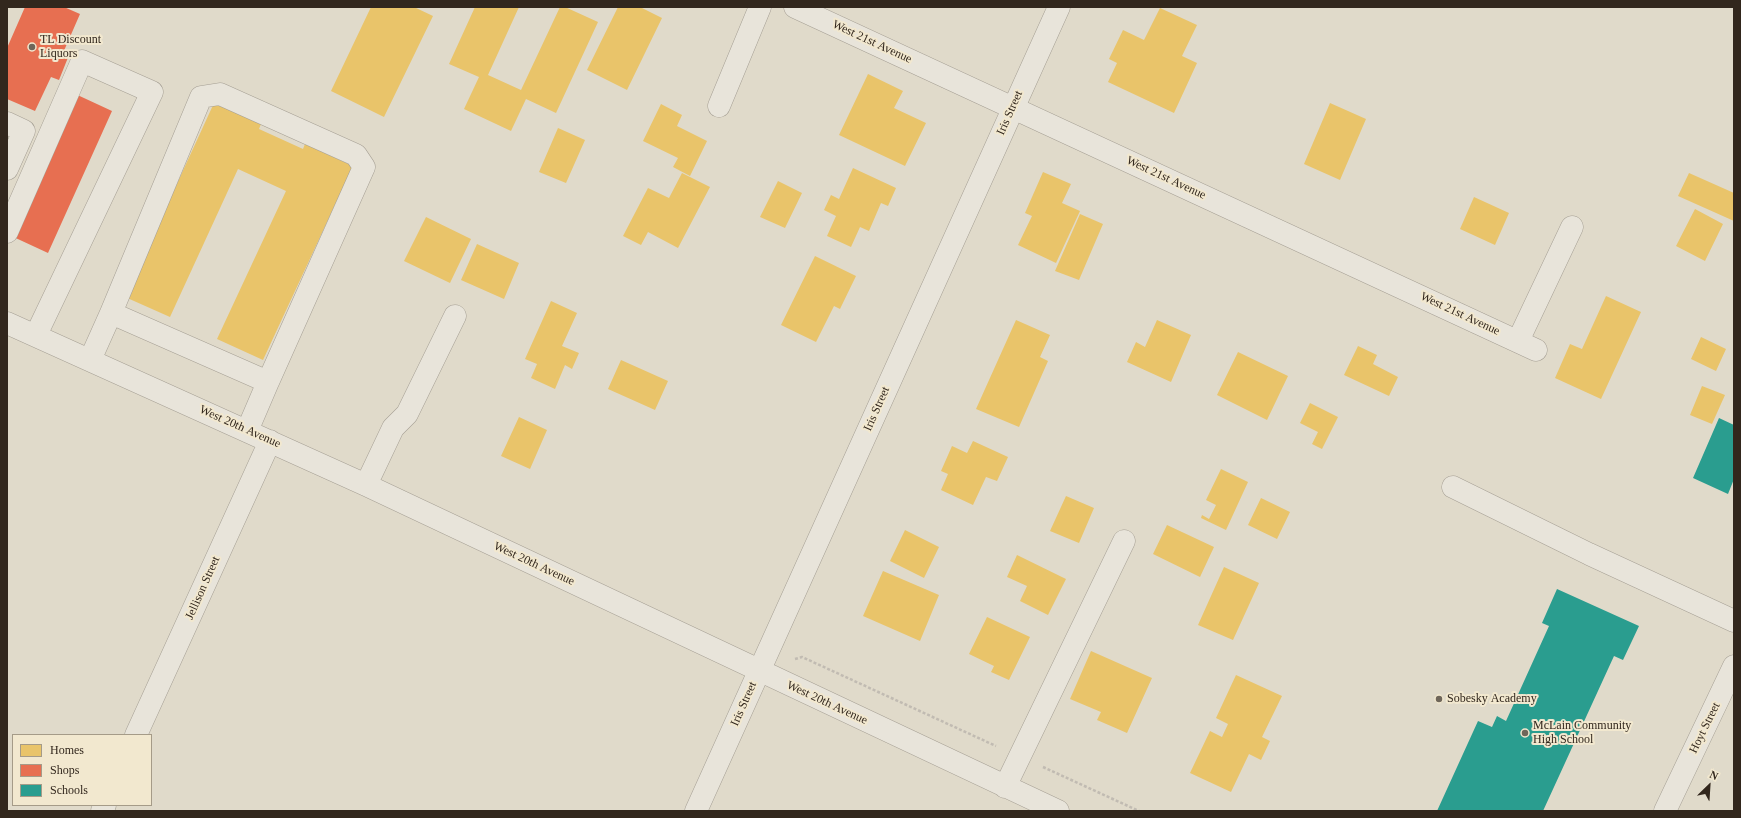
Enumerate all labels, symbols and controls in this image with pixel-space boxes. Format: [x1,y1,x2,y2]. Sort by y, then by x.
street label: West 21st Avenue [830,17,914,67]
place label: TL Discount Liquors [40,33,101,61]
marker: TL Discount Liquors [27,42,37,52]
street label: Iris Street [994,89,1026,137]
street label: West 21st Avenue [1124,153,1208,203]
street label: West 21st Avenue [1418,289,1502,339]
street label: Iris Street [861,385,893,433]
street label: West 20th Avenue [197,403,283,451]
street label: West 20th Avenue [491,539,577,589]
street label: Jellison Street [183,554,223,622]
street label: West 20th Avenue [784,678,870,728]
street label: Iris Street [728,680,760,728]
place label: Sobesky Academy [1447,692,1537,706]
marker: Sobesky Academy [1434,694,1444,704]
street label: Hoyt Street [1686,700,1724,756]
place label: McLain Community High School [1533,719,1631,747]
marker: McLain Community High School [1520,728,1530,738]
legend [12,734,152,806]
text: Homes [50,743,84,757]
text: Shops [50,763,79,777]
north arrow [1689,766,1729,806]
text: N [1708,768,1720,782]
text: Schools [50,783,88,797]

